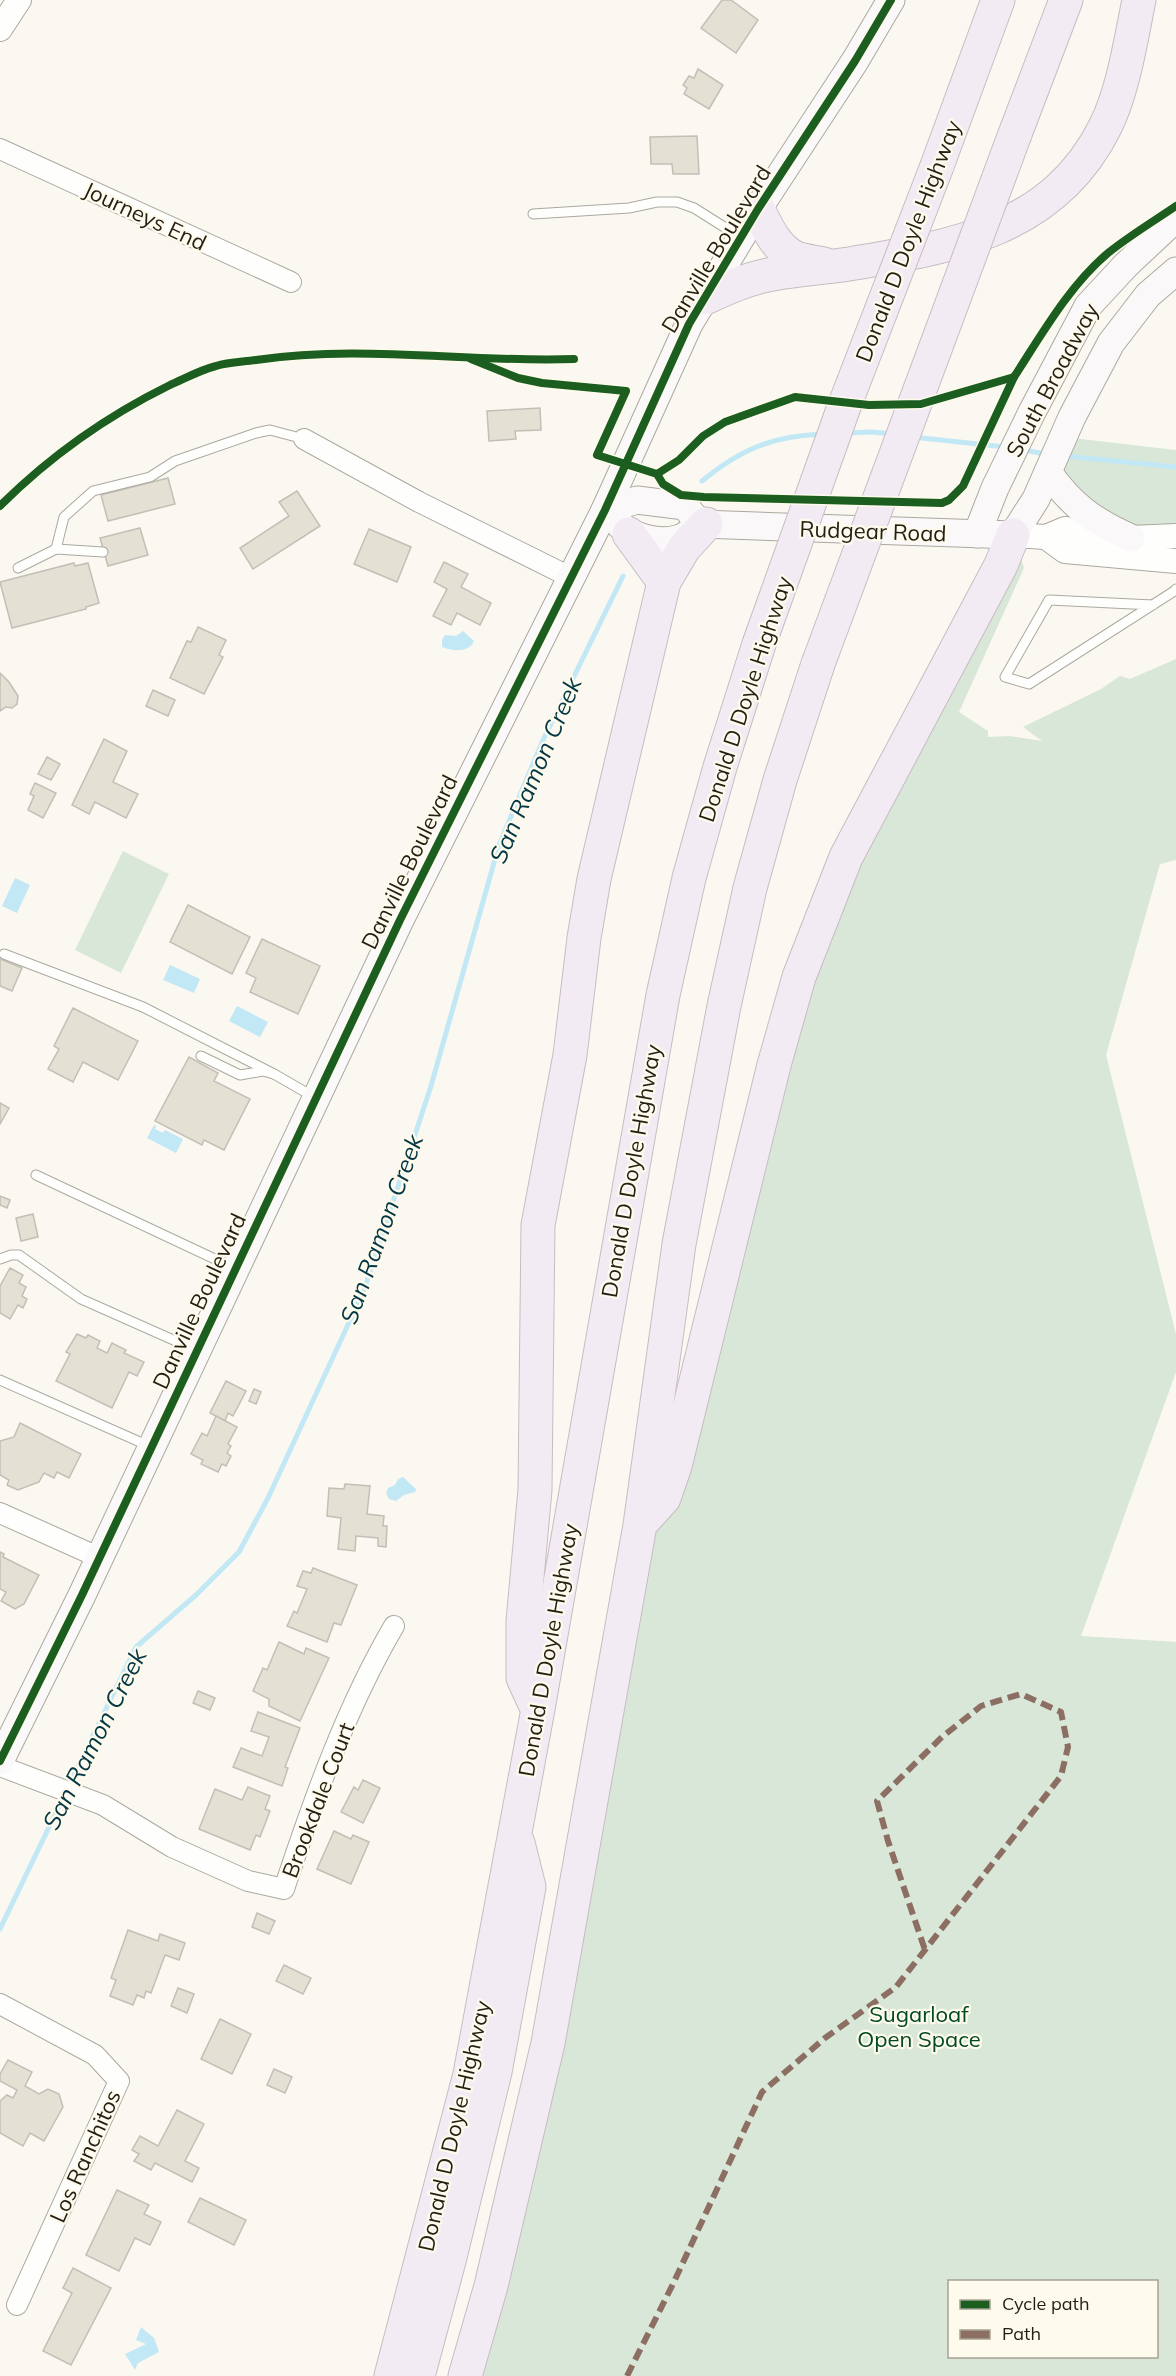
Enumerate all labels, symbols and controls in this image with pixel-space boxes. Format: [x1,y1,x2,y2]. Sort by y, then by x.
street label: Donald D Doyle Highway [849,116,967,366]
street label: Danville Boulevard [655,160,777,338]
street label: Journeys End [79,175,211,257]
street label: South Broadway [1000,298,1105,462]
street label: Rudgear Road [799,514,947,548]
street label: Donald D Doyle Highway [692,572,798,825]
water label: San Ramon Creek [482,672,588,868]
street label: Danville Boulevard [355,770,463,954]
street label: Donald D Doyle Highway [595,1042,667,1300]
water label: San Ramon Creek [333,1130,429,1328]
street label: Danville Boulevard [146,1209,252,1393]
street label: Donald D Doyle Highway [512,1521,584,1779]
water label: San Ramon Creek [35,1643,153,1835]
street label: Brookdale Court [276,1718,361,1882]
street label: Donald D Doyle Highway [411,1997,497,2254]
park label: Sugarloaf Open Space [857,2000,981,2053]
street label: Los Ranchitos [43,2085,127,2227]
legend [948,2280,1158,2358]
text: Cycle path [1002,2292,1089,2315]
text: Path [1002,2322,1041,2345]

